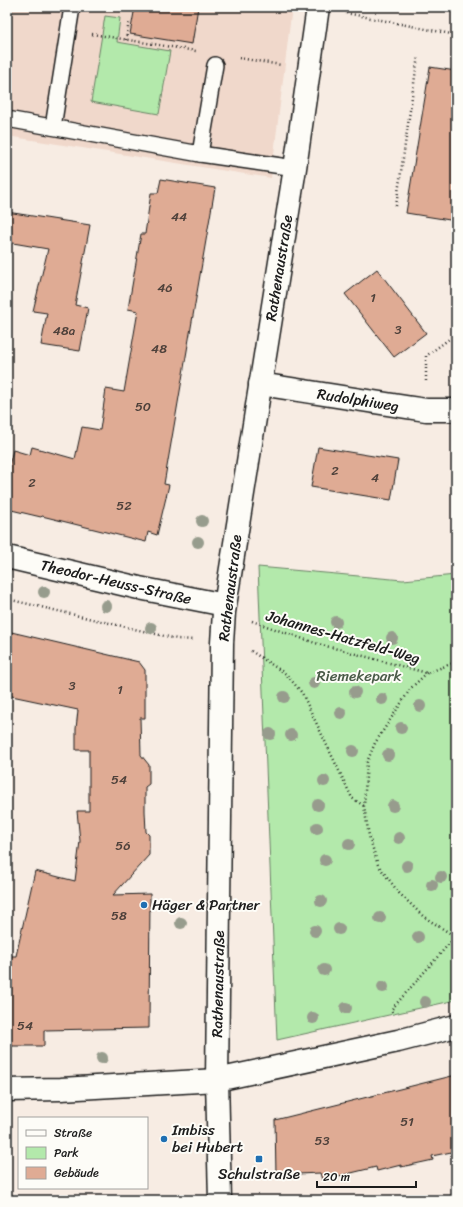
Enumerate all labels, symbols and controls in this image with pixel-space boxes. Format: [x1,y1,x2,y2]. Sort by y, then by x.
house number: 44 [171,205,187,228]
street label: Rathenaustraße [258,213,300,323]
house number: 46 [157,276,173,299]
house number: 1 [370,286,376,309]
house number: 3 [394,318,402,341]
house number: 48a [53,319,76,342]
house number: 48 [151,337,167,360]
street label: Rudolphiweg [315,381,401,419]
house number: 50 [135,395,151,418]
house number: 2 [331,459,339,482]
house number: 4 [371,466,379,489]
house number: 2 [28,471,36,494]
house number: 52 [116,494,132,517]
street label: Rathenaustraße [211,533,249,643]
street label: Theodor-Heuss-Straße [38,552,194,612]
street label: Johannes-Hatzfeld-Weg [262,602,423,672]
park label: Riemekepark [317,663,402,689]
house number: 3 [68,674,76,697]
house number: 1 [117,678,123,701]
house number: 54 [111,768,127,791]
house number: 56 [115,834,131,857]
place label: Häger & Partner [152,892,261,918]
marker: Häger & Partner [139,900,149,910]
house number: 58 [111,904,127,927]
street label: Rathenaustraße [204,930,232,1038]
house number: 54 [17,1014,33,1037]
house number: 51 [400,1110,414,1133]
legend [18,1117,148,1189]
place label: Imbiss bei Hubert [171,1117,244,1160]
text: Straße [54,1122,92,1144]
house number: 53 [314,1129,330,1152]
marker: Imbiss bei Hubert [159,1134,169,1144]
text: Park [54,1142,79,1164]
marker: Schulstraße [254,1154,264,1164]
place label: Schulstraße [218,1161,300,1187]
text: Gebäude [54,1162,99,1184]
scale bar [317,1163,416,1189]
text: 20 m [323,1166,350,1188]

